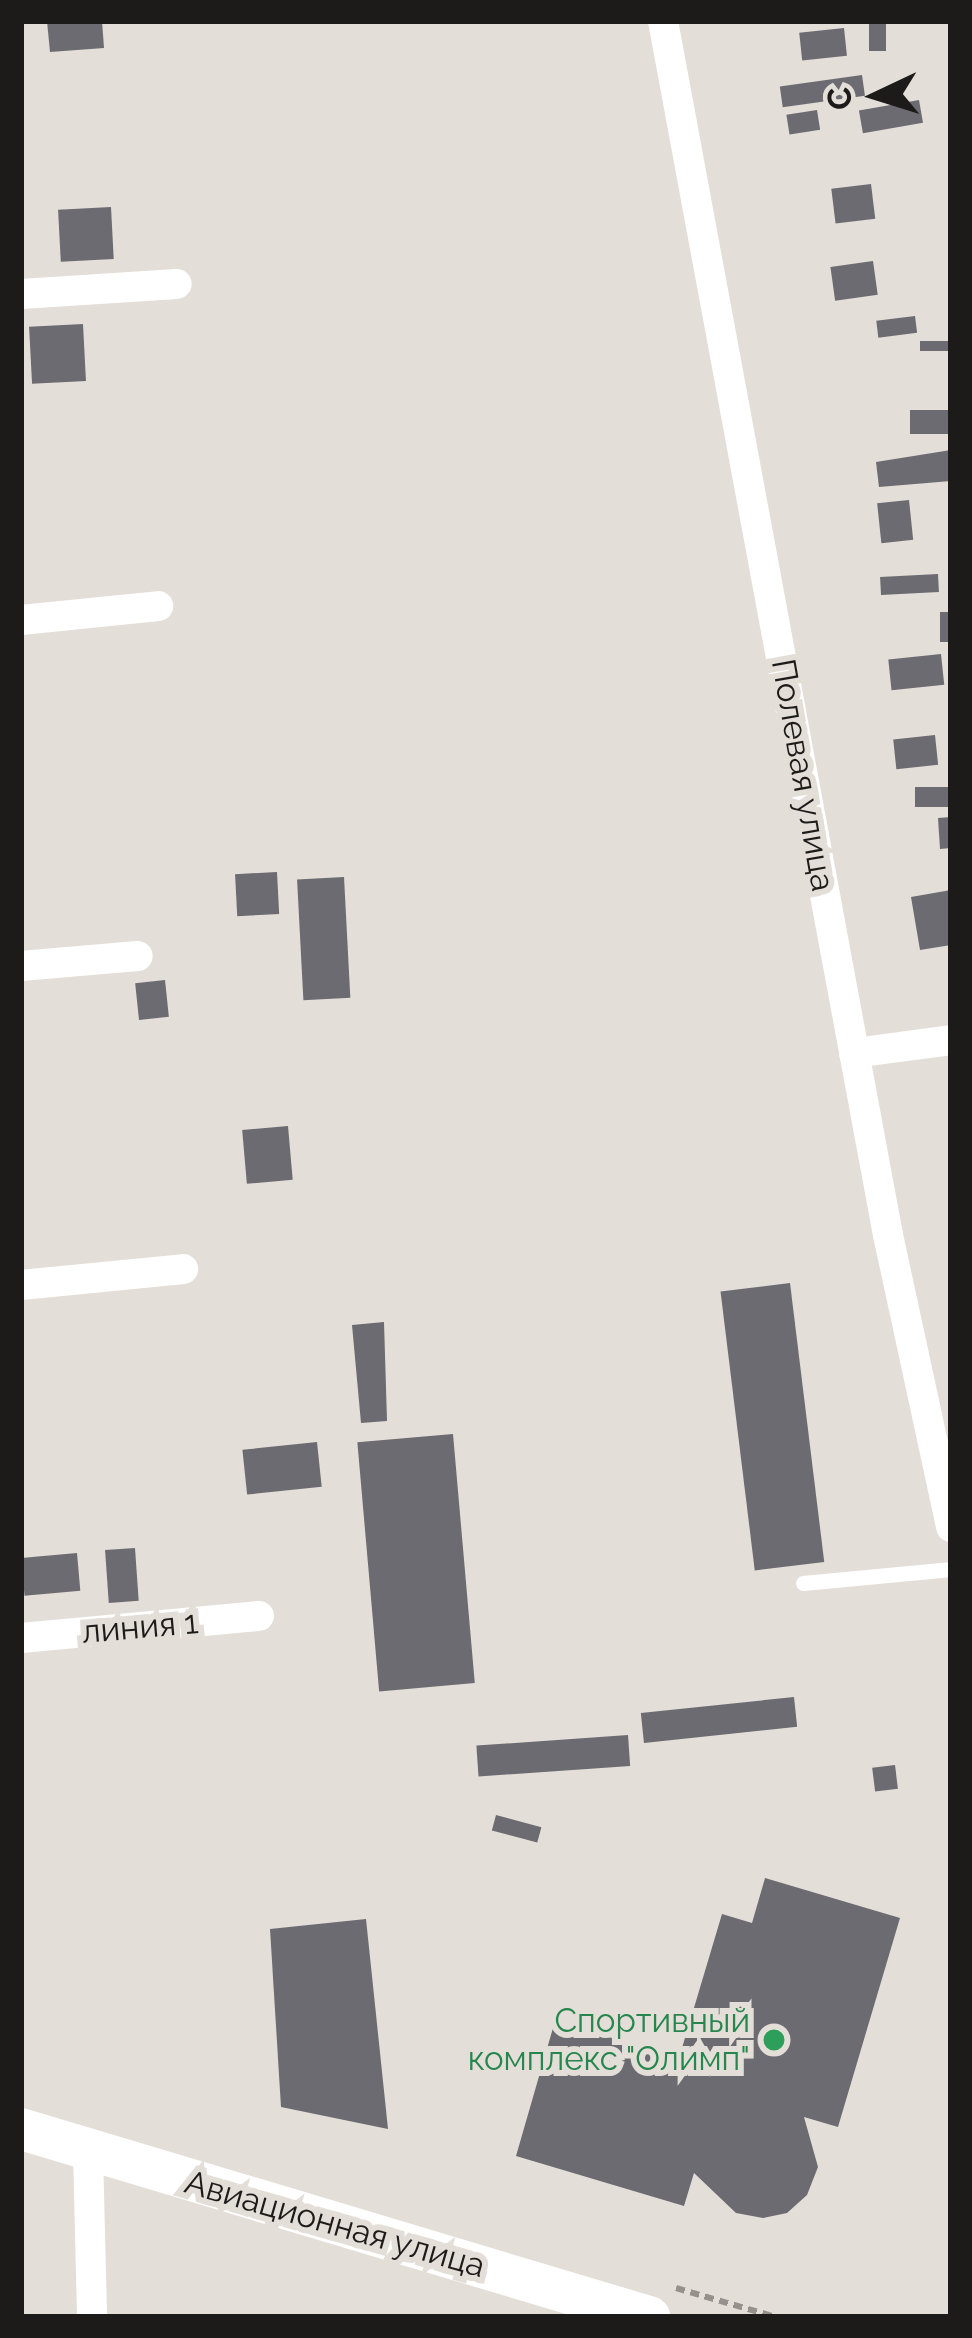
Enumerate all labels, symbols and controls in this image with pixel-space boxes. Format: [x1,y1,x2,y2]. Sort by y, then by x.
north arrow [816,36,936,156]
text: С [819,86,860,111]
street label: Полевая улица [763,655,843,895]
street label: линия 1 [80,1602,200,1652]
place label: Спортивный комплекс "Олимп" [467,2001,750,2079]
marker: Спортивный комплекс "Олимп" [761,2027,787,2053]
street label: Авиационная улица [180,2162,490,2286]

